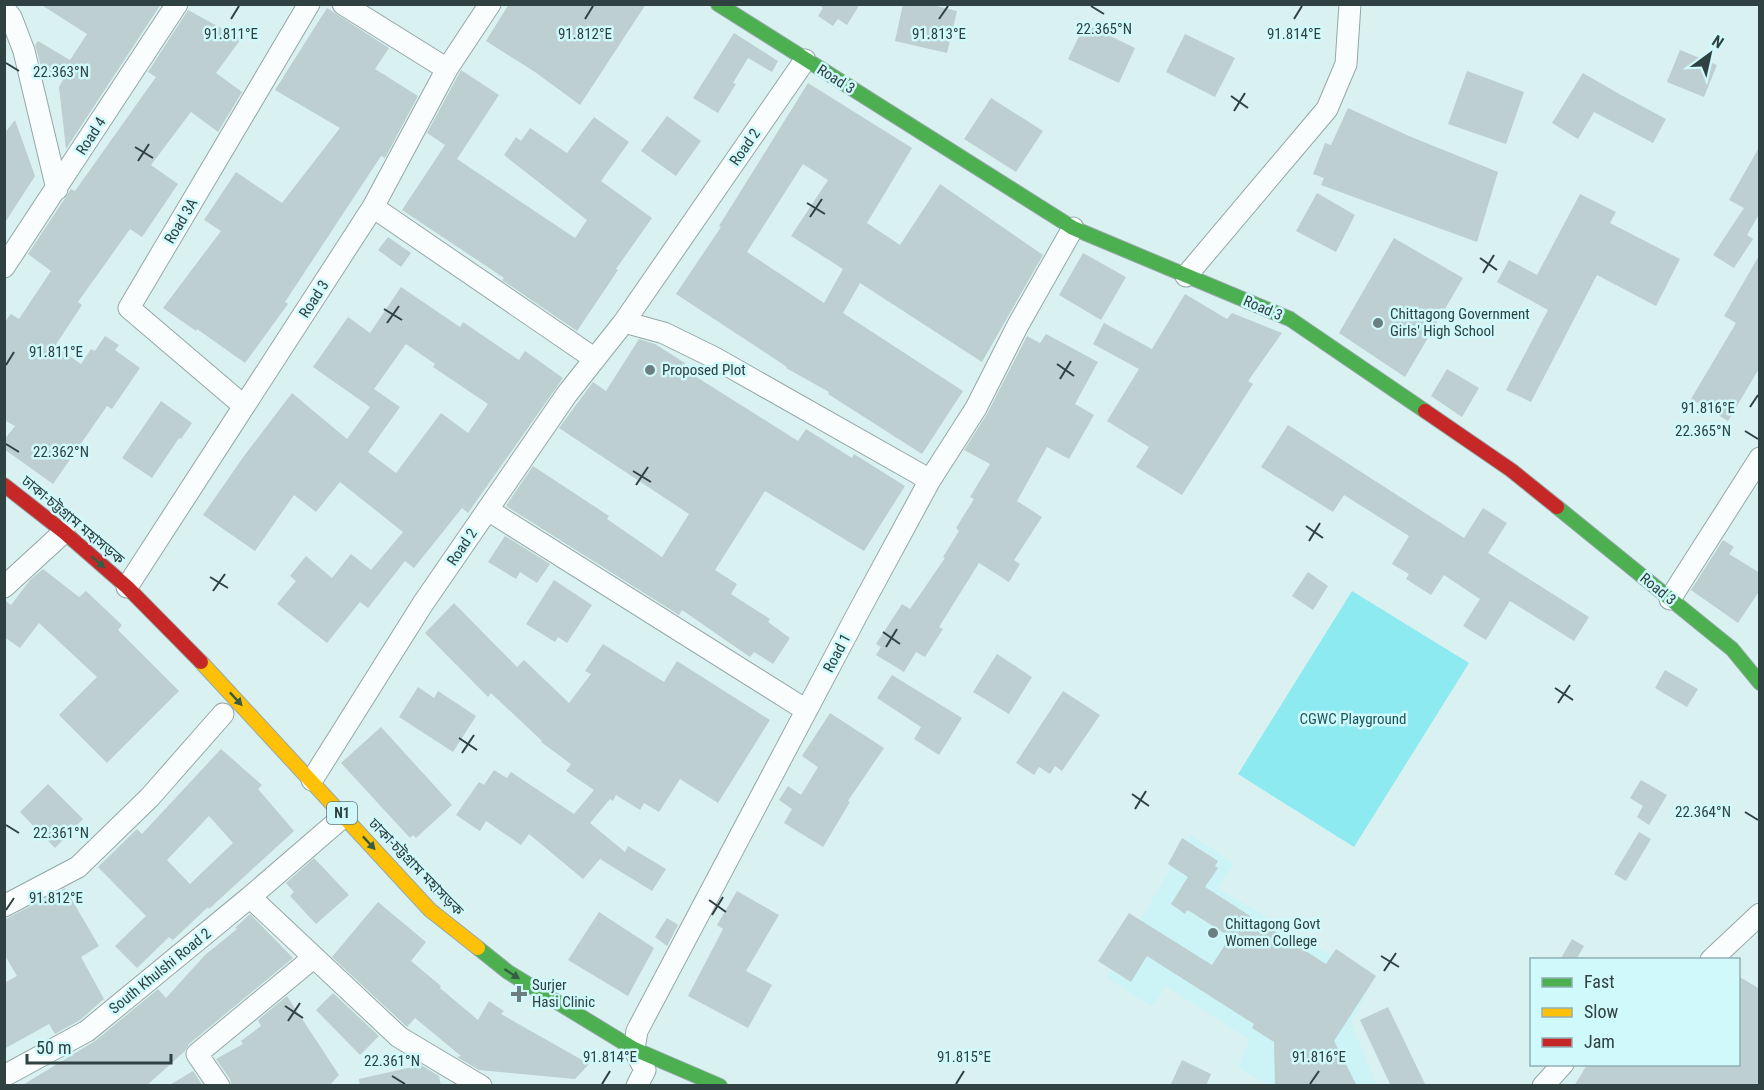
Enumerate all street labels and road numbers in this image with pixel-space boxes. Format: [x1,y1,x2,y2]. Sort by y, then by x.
street label: Road 3 [814,61,858,97]
street label: Road 4 [72,114,110,158]
street label: Road 2 [726,125,764,169]
street label: Road 3A [161,195,202,247]
street label: Road 3 [295,277,333,321]
street label: Road 3 [1241,292,1285,324]
street label: ঢাকা-চট্টগ্রাম মহাসড়ক [17,471,129,569]
street label: Road 2 [443,525,481,569]
street label: Road 3 [1636,569,1680,609]
street label: Road 1 [819,631,855,675]
road number: N1 [327,802,357,824]
street label: ঢাকা-চট্টগ্রাম মহাসড়ক [364,814,468,920]
street label: South Khulshi Road 2 [105,924,215,1018]

